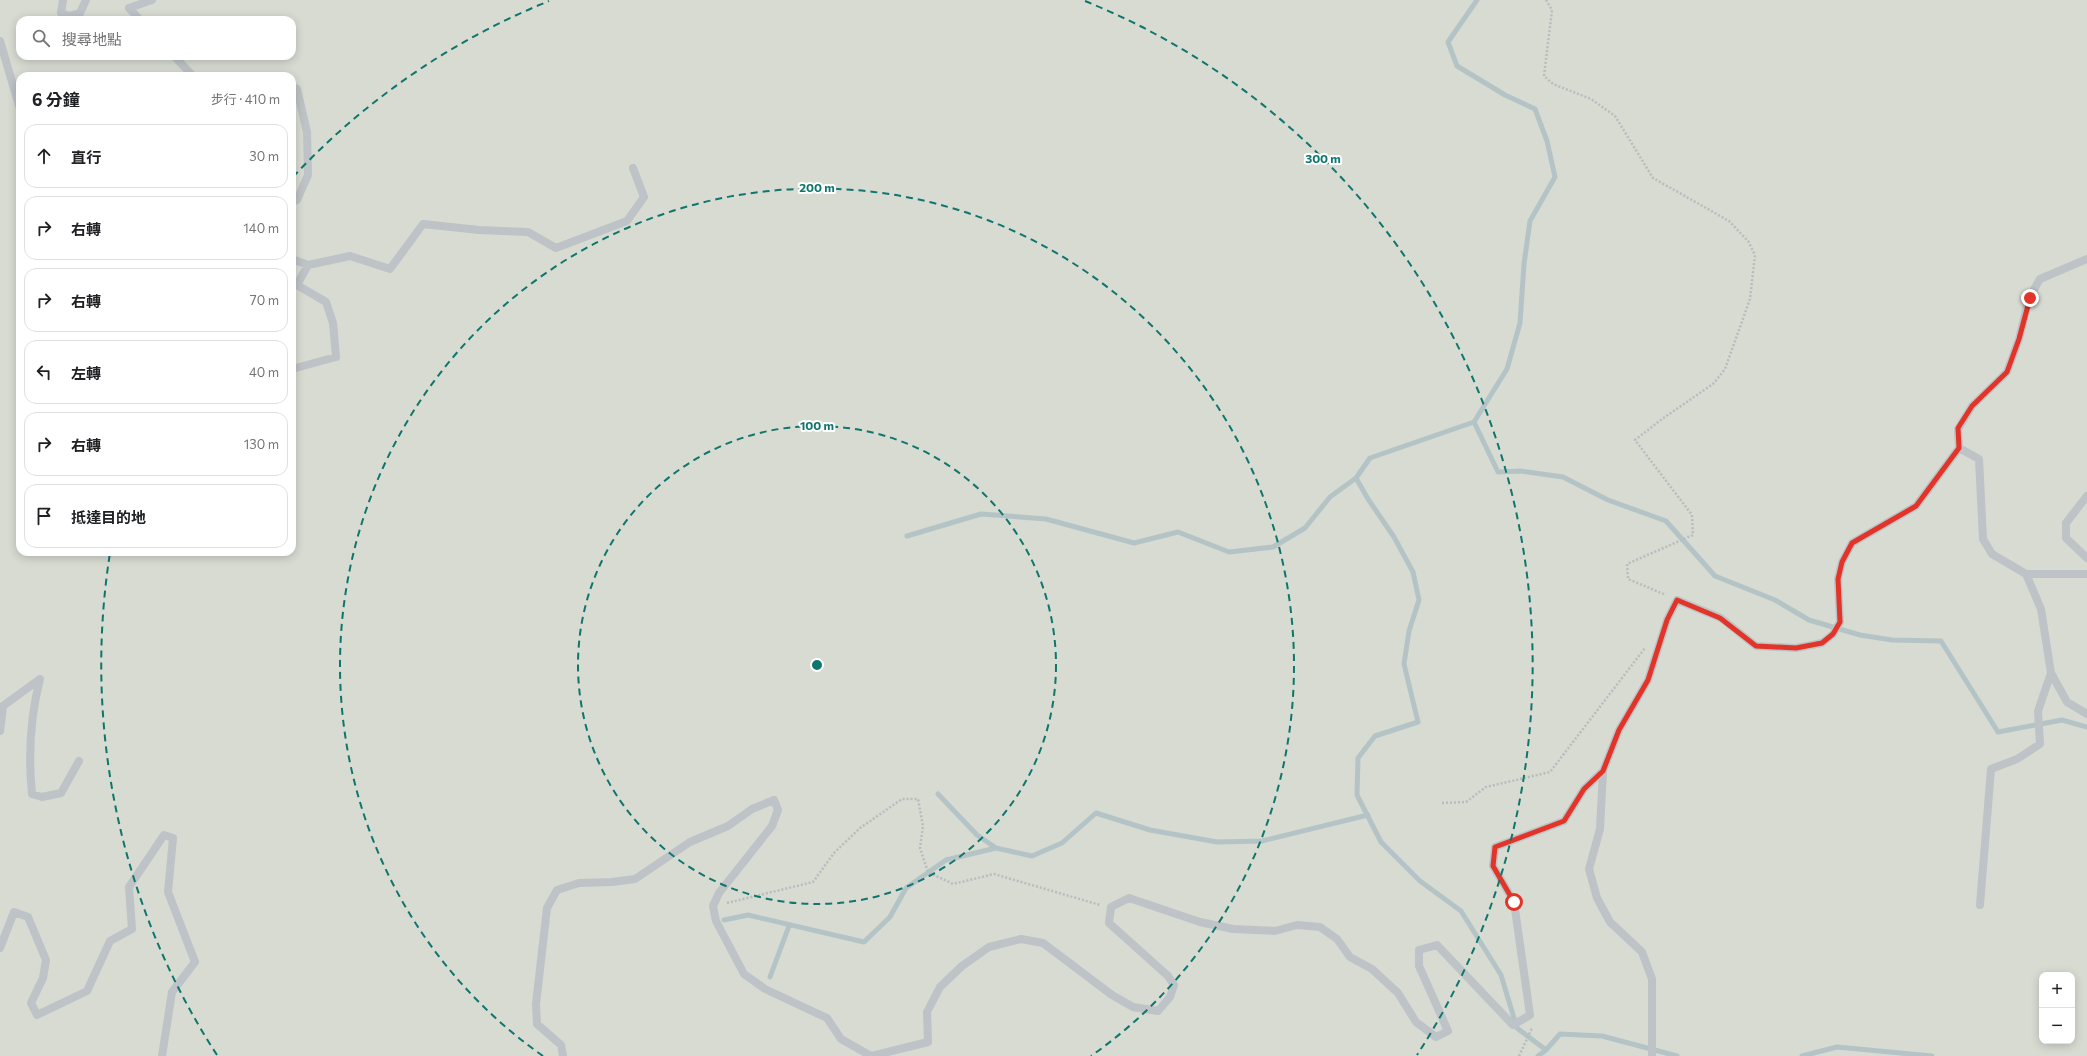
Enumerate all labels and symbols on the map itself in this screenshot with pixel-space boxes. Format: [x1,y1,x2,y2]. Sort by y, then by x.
text: 300 m [1305,151,1341,165]
text: 200 m [799,180,835,194]
route end [2021,289,2039,307]
text: 100 m [800,418,834,432]
centre of rings [810,658,824,672]
route start [1505,893,1523,911]

